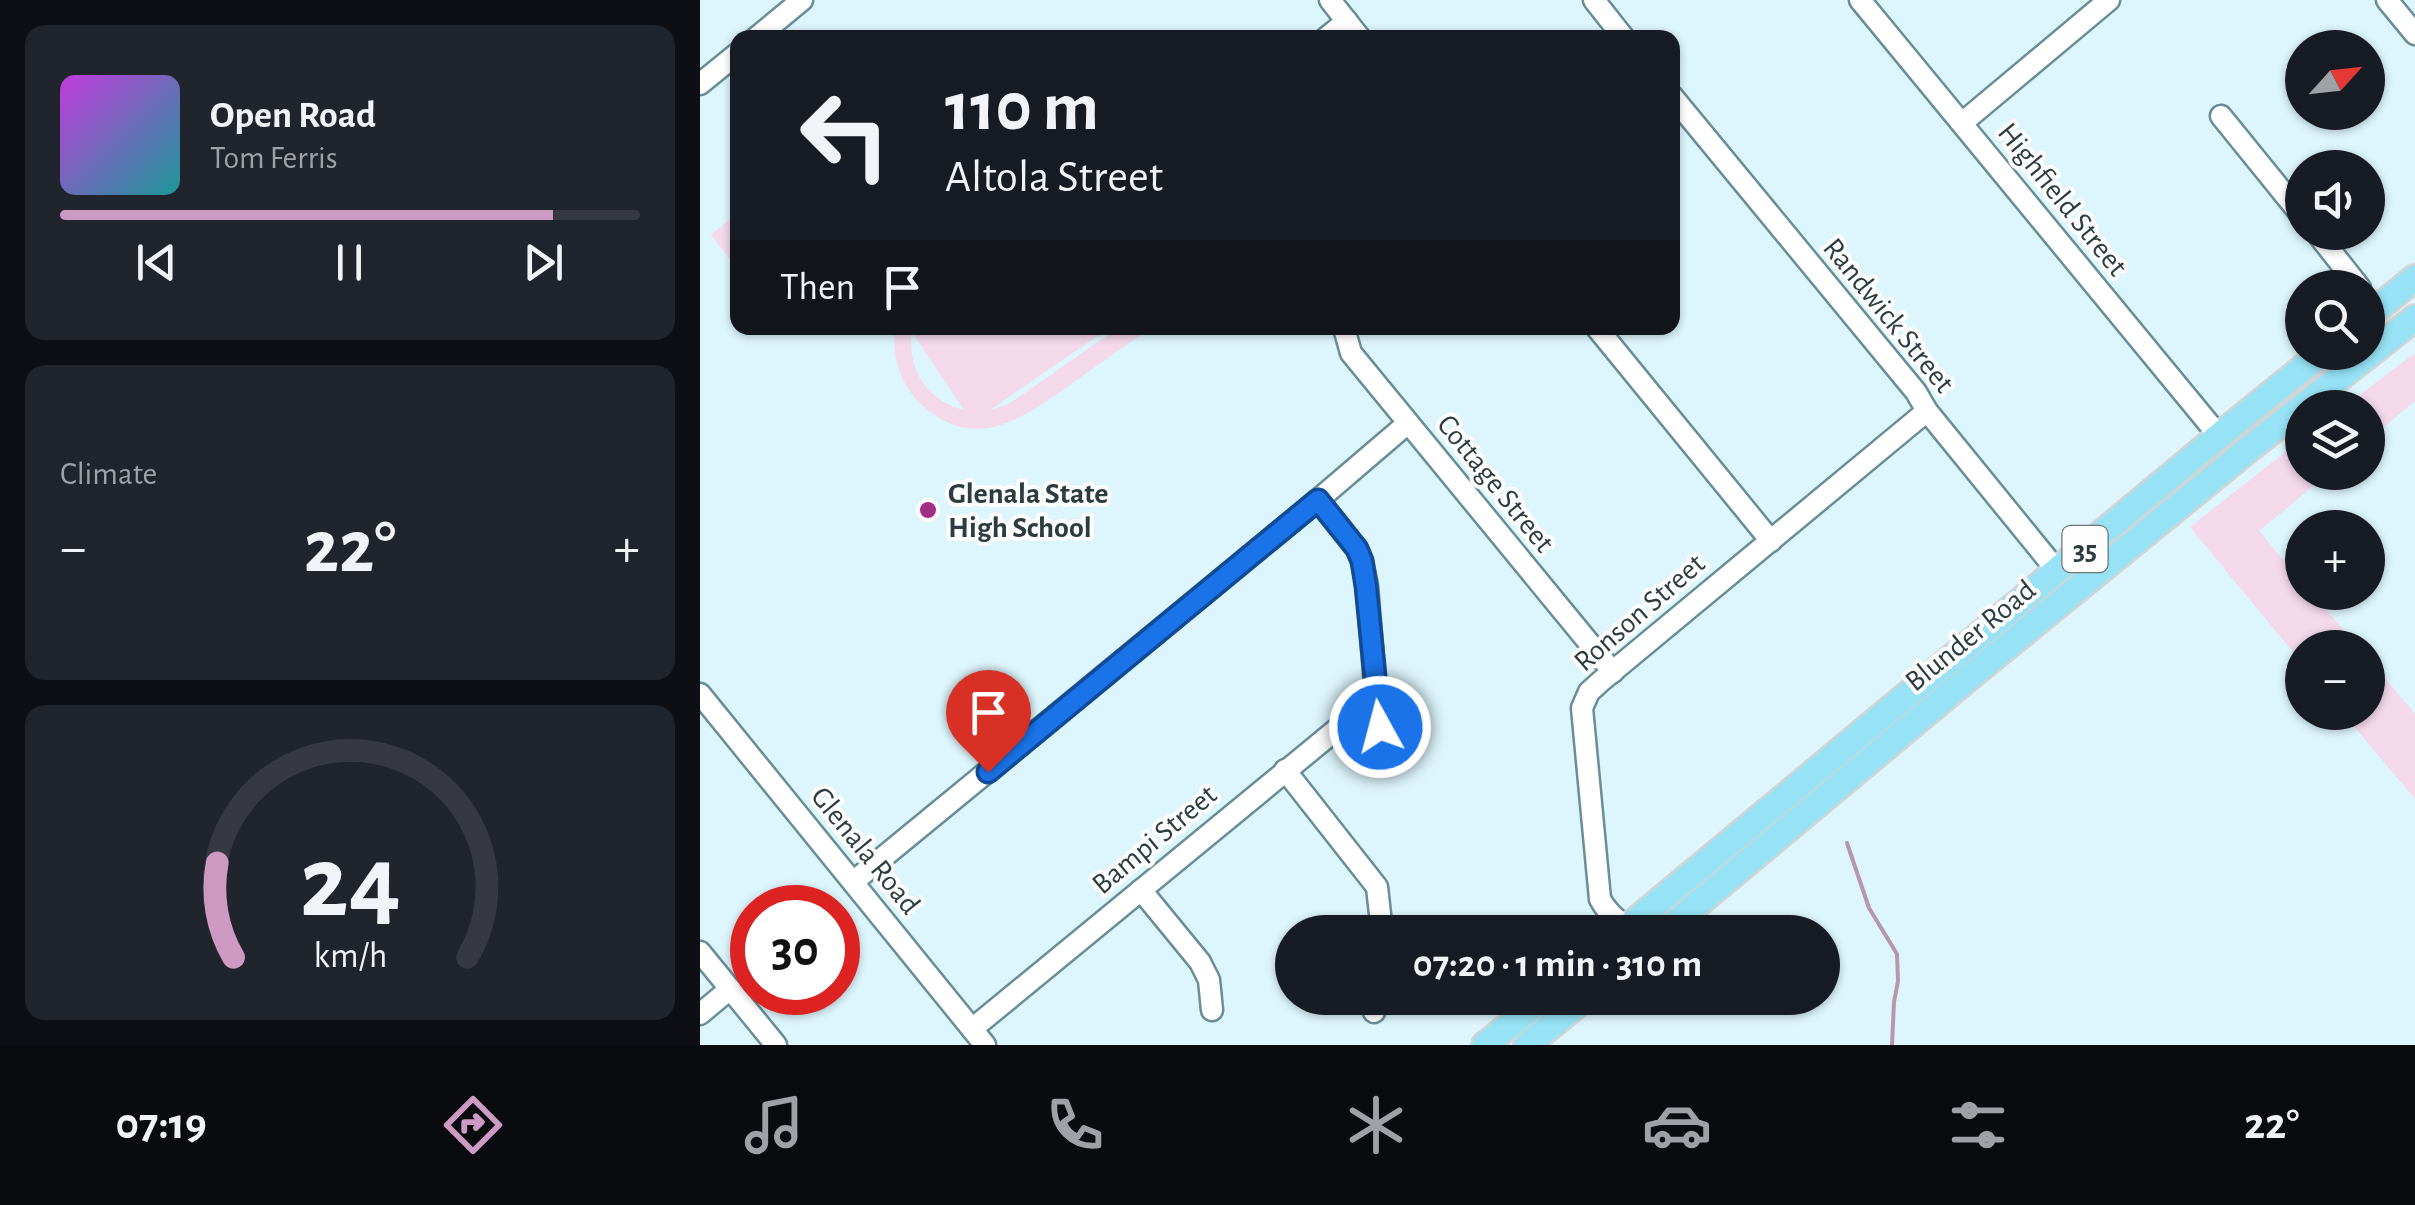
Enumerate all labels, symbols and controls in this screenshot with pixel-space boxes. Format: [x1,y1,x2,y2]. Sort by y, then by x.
north arrow [2285,30,2385,130]
map controls [2285,30,2385,730]
icon: left [780,70,910,200]
text: 110 m [945,73,1099,143]
text: Open Road [210,97,376,135]
street label: Highfield Street [1992,118,2133,282]
text: Tom Ferris [210,142,338,174]
button: sound [2285,150,2385,250]
text: Altola Street [945,155,1163,200]
street label: Randwick Street [1817,233,1960,399]
icon: previous [129,235,184,290]
icon: pause [322,235,377,290]
icon: next [516,235,571,290]
icon: arrive [875,260,930,315]
text: Then [780,269,855,307]
button: search [2285,270,2385,370]
button: layers [2285,390,2385,490]
street label: Cottage Street [1431,409,1560,558]
text: Climate [60,458,157,490]
place label: Glenala State High School [948,479,1108,543]
marker: Glenala State High School [917,499,939,521]
button: + [2285,510,2385,610]
text: 22° [304,511,396,586]
text: − [60,521,86,576]
text: + [614,521,640,576]
road number: 35 [2062,526,2108,572]
street label: Ronson Street [1569,548,1711,677]
street label: Blunder Road [1900,575,2041,697]
button: − [2285,630,2385,730]
pin [946,670,1031,773]
position arrow [1328,675,1432,779]
icon: arrive [961,685,1016,740]
street label: Bampi Street [1087,779,1223,900]
street label: Glenala Road [805,781,925,920]
text: 24 [299,832,401,936]
speed limit sign: 30 [730,885,860,1015]
text: km/h [313,938,387,974]
text: 07:20 · 1 min · 310 m [1413,946,1702,984]
icon: directions [438,1090,508,1160]
icon: music [739,1090,809,1160]
icon: phone [1040,1090,1110,1160]
icon: climate [1341,1090,1411,1160]
icon: car [1642,1090,1712,1160]
icon: filters [1943,1090,2013,1160]
text: 07:19 [116,1102,207,1147]
text: 22° [2244,1102,2299,1147]

